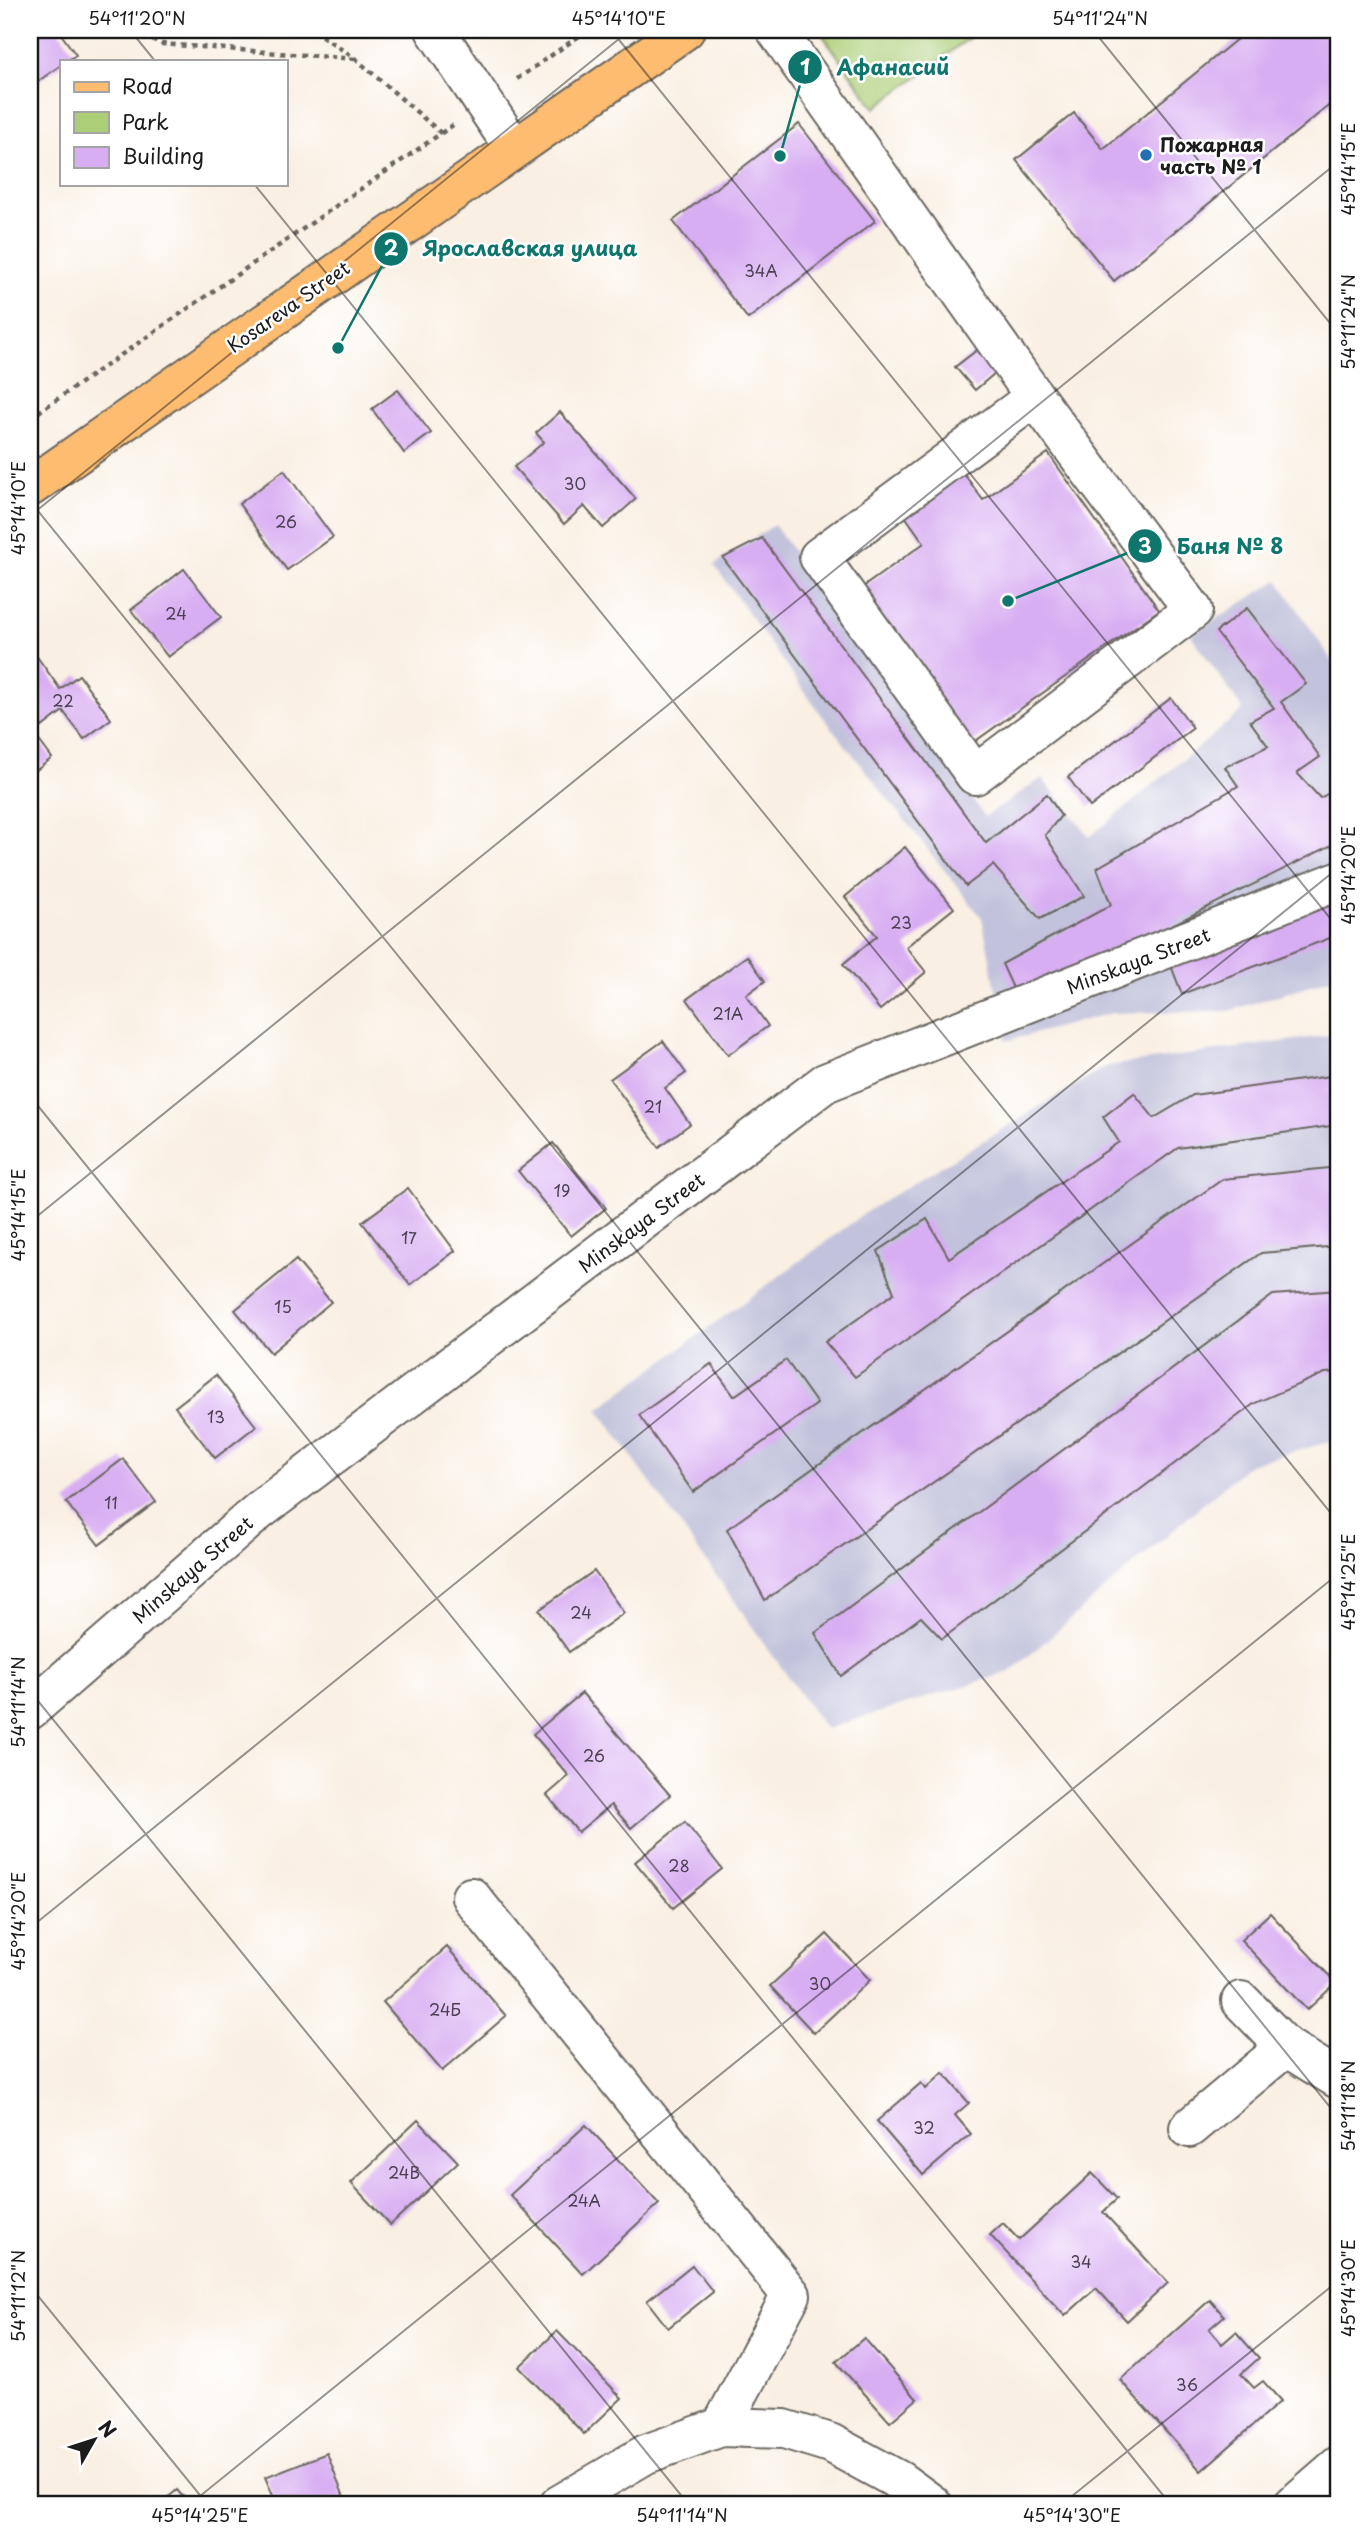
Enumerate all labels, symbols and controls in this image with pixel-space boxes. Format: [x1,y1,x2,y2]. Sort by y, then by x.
text: 54°11'20"N [88,4,186,31]
text: 45°14'10"E [572,4,666,31]
text: 54°11'24"N [1052,4,1148,31]
callout: Афанасий [787,46,963,88]
text: 1 [800,50,810,82]
text: Афанасий [836,50,949,82]
legend [60,60,287,186]
text: Road [122,69,173,101]
text: Park [122,105,169,137]
text: 45°14'15"E [1334,123,1361,215]
place label: Пожарная часть № 1 [1160,130,1264,180]
text: Building [122,139,204,171]
marker: Пожарная часть № 1 [1138,147,1154,163]
callout: Ярославская улица [373,228,652,270]
text: 2 [384,231,399,263]
text: Ярославская улица [422,231,638,263]
street label: Kosareva Street [221,253,355,359]
house number: 34А [744,258,778,282]
text: 54°11'24"N [1334,274,1361,370]
text: 45°14'10"E [4,461,31,555]
house number: 30 [564,471,586,495]
house number: 26 [275,509,297,533]
callout: Баня № 8 [1128,525,1298,567]
text: 3 [1138,529,1152,561]
text: Баня № 8 [1177,529,1283,561]
house number: 24 [165,601,187,625]
house number: 22 [52,688,74,712]
text: 45°14'20"E [1334,826,1361,924]
house number: 23 [890,910,912,934]
street label: Minskaya Street [1062,920,1214,1000]
house number: 21А [713,1001,743,1025]
house number: 21 [644,1094,662,1118]
street label: Minskaya Street [572,1165,710,1279]
text: 45°14'15"E [4,1169,31,1261]
house number: 19 [554,1178,570,1202]
house number: 17 [401,1225,417,1249]
house number: 15 [274,1294,292,1318]
house number: 13 [207,1404,225,1428]
house number: 11 [104,1490,118,1514]
street label: Minskaya Street [126,1509,259,1629]
text: 45°14'25"E [1334,1533,1361,1631]
house number: 24 [570,1600,592,1624]
text: 54°11'14"N [4,1656,31,1748]
house number: 26 [583,1743,605,1767]
house number: 28 [668,1853,690,1877]
text: 45°14'20"E [4,1872,31,1970]
house number: 30 [809,1971,831,1995]
house number: 24Б [429,1997,461,2021]
text: 54°11'18"N [1334,2060,1361,2152]
house number: 32 [913,2115,935,2139]
house number: 24В [388,2160,420,2184]
house number: 24А [567,2188,601,2212]
text: 45°14'30"E [1334,2239,1361,2337]
house number: 34 [1070,2249,1092,2273]
text: 54°11'12"N [4,2250,31,2342]
house number: 36 [1176,2372,1198,2396]
north arrow [60,2406,130,2476]
text: N [92,2414,124,2443]
text: 45°14'25"E [151,2501,249,2528]
text: 54°11'14"N [636,2501,728,2528]
text: 45°14'30"E [1023,2501,1121,2528]

